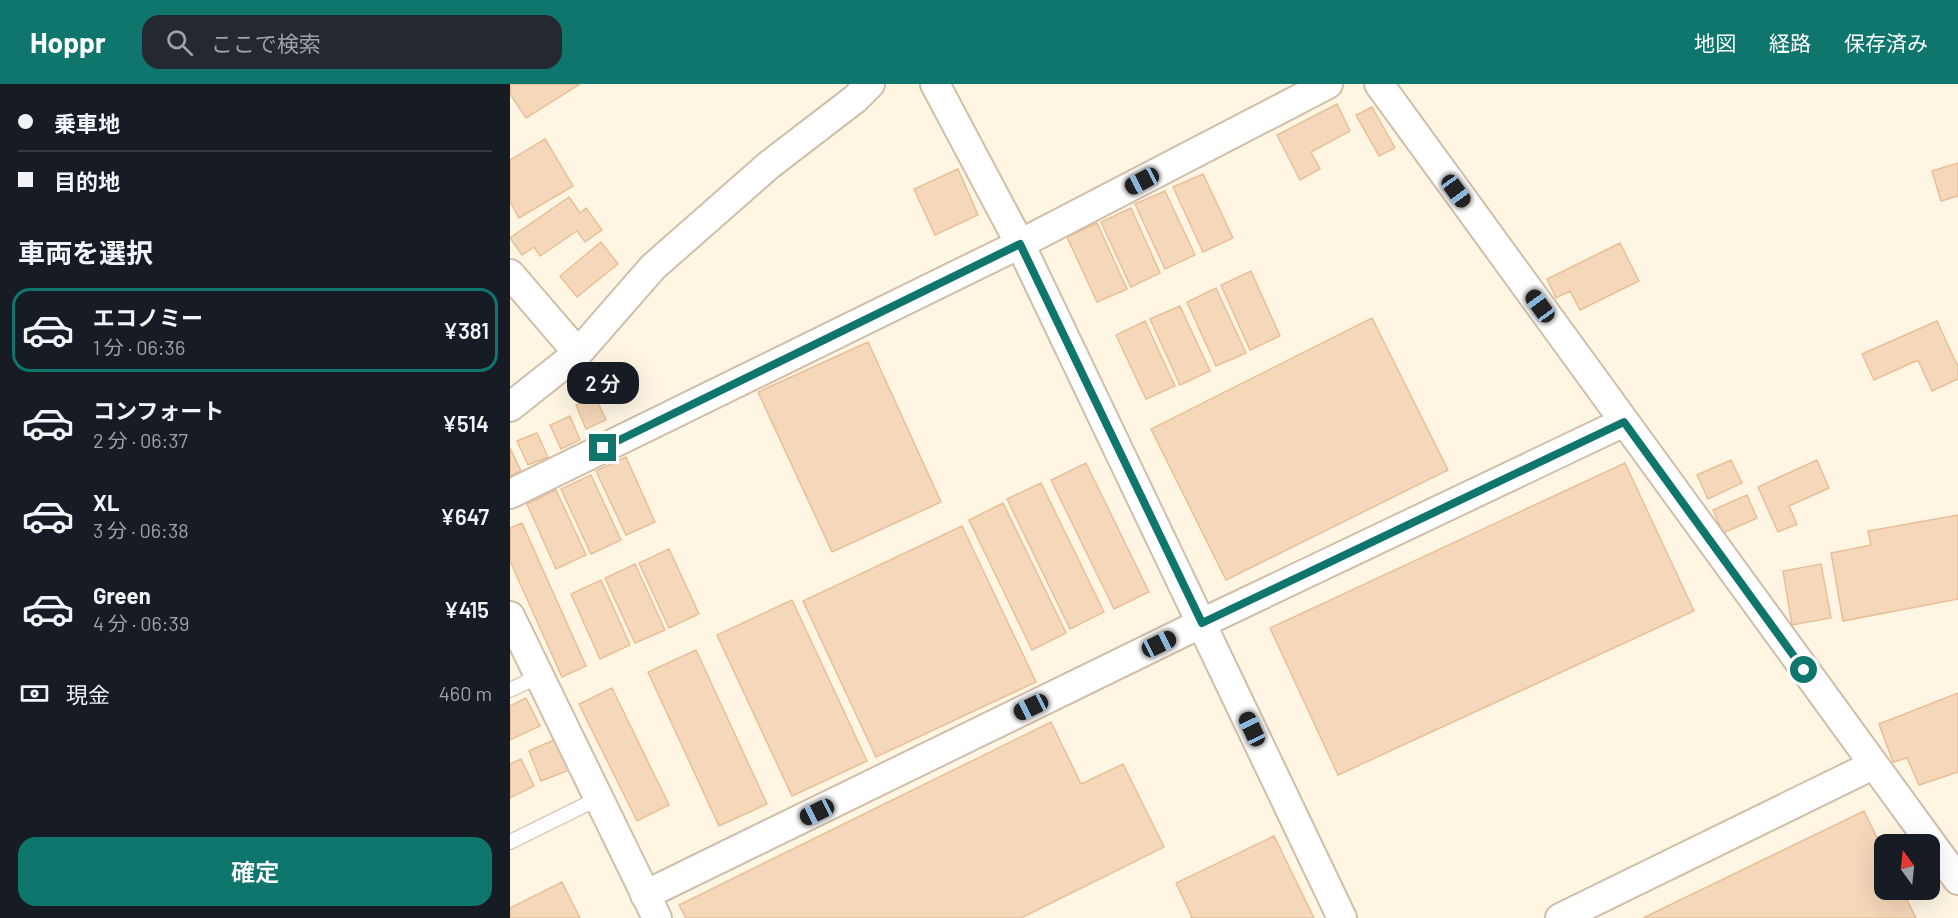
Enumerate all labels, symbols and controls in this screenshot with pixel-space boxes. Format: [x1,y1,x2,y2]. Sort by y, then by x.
search box [142,15,562,69]
text: Hoppr [30,25,106,59]
icon: search [163,26,196,59]
text: ここで検索 [211,30,321,56]
text: 地図 [1694,30,1736,55]
text: 経路 [1769,30,1811,55]
text: 保存済み [1844,30,1928,55]
text: 乗車地 [54,110,120,136]
car [1122,165,1162,197]
text: 目的地 [54,168,120,194]
car [1438,171,1474,211]
text: 車両を選択 [18,236,153,268]
car [1522,286,1558,326]
icon: car [21,303,75,357]
text: エコノミー [93,304,203,330]
text: ¥381 [443,317,489,343]
text: 1 分 · 06:36 [93,335,185,359]
callout: 2 分 [567,361,639,403]
text: 2 分 [585,371,621,395]
icon: car [21,396,75,450]
text: コンフォート [93,397,224,423]
text: ¥514 [442,410,489,436]
text: 2 分 · 06:37 [93,428,188,452]
route end [589,434,616,461]
icon: car [21,489,75,543]
text: XL [93,489,119,515]
text: ¥647 [440,503,489,529]
text: 3 分 · 06:38 [93,518,189,542]
icon: car [21,582,75,636]
text: Green [93,582,151,608]
text: ¥415 [444,596,489,622]
text: 4 分 · 06:39 [93,611,189,635]
car [1139,628,1179,660]
route start [1790,656,1817,683]
icon: cash [18,677,51,710]
text: 現金 [66,681,110,707]
text: 460 m [439,681,492,705]
car [1011,691,1051,723]
car [1236,709,1268,749]
car [797,796,837,828]
north arrow [1874,834,1940,900]
map controls [1874,834,1940,900]
button: 確定 [18,837,492,906]

